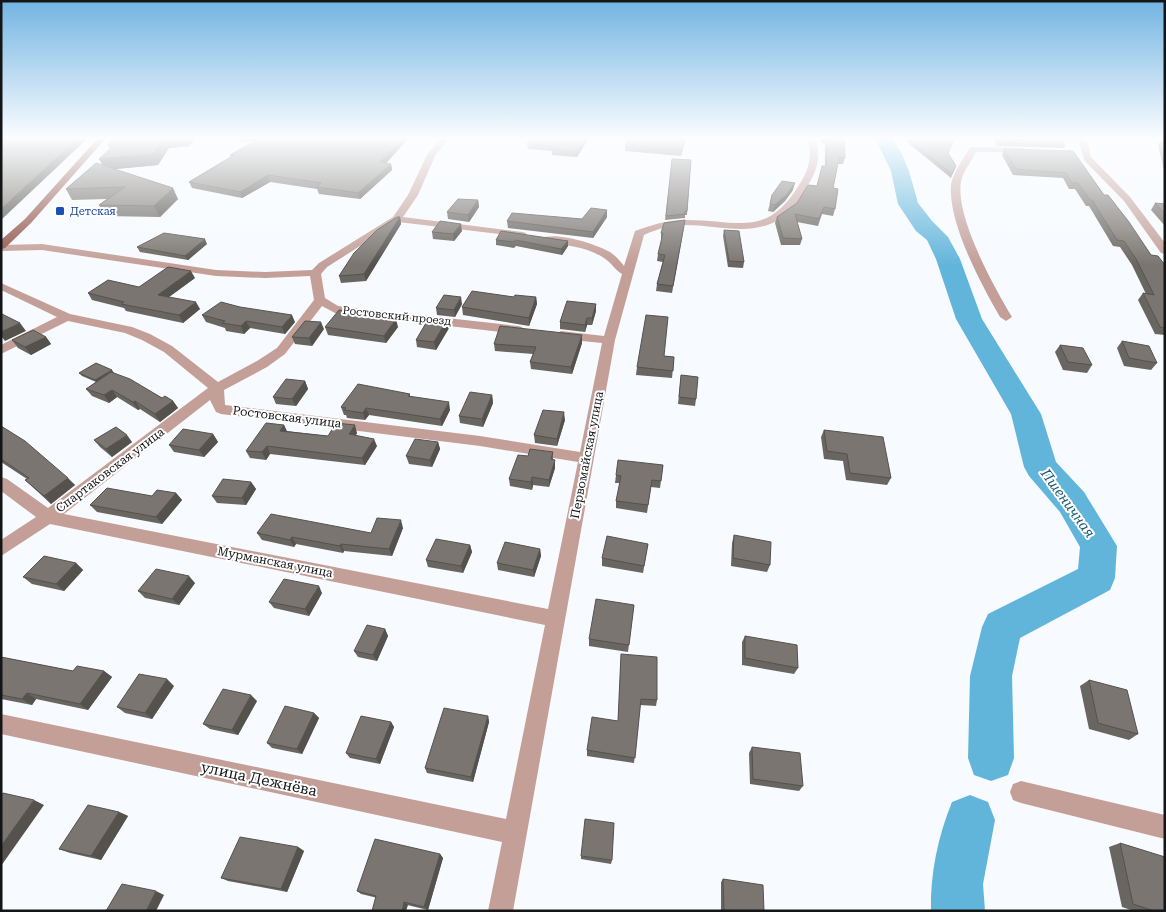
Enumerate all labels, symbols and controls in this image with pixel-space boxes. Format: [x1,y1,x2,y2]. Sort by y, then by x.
marker: Детская [54,205,66,217]
place label: Детская [70,205,116,218]
street label: Ростовский проезд [342,304,452,328]
street label: Первомайская улица [568,390,606,520]
street label: Ростовская улица [232,403,343,431]
street label: Спартаковская улица [53,424,167,515]
water label: Пшеничная [1037,465,1098,540]
street label: Мурманская улица [216,544,334,580]
street label: улица Дежнёва [199,758,319,800]

